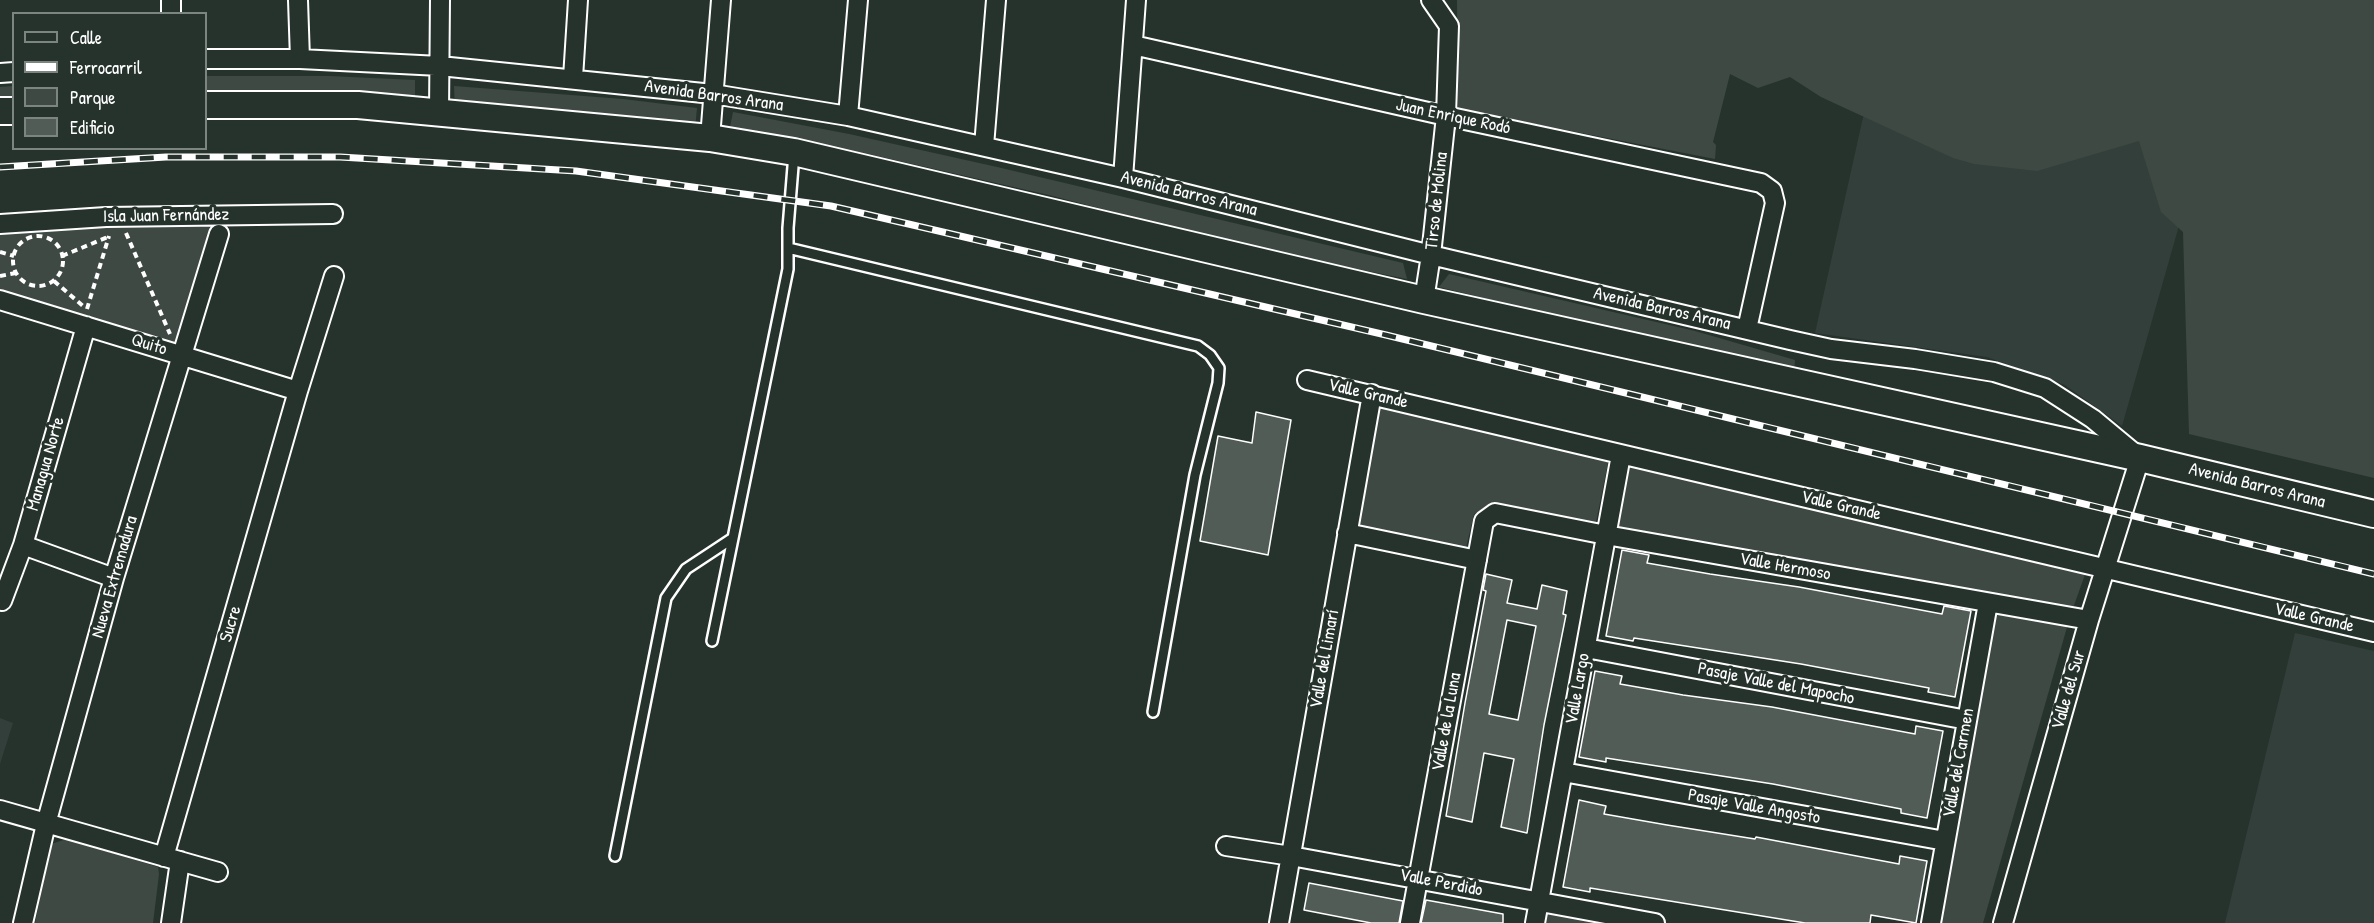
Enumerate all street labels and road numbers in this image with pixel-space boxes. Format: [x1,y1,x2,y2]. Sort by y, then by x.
street label: Avenida Barros Arana [643,76,785,116]
street label: Juan Enrique Rodó [1394,94,1512,140]
street label: Tirso de Molina [1421,151,1453,251]
street label: Avenida Barros Arana [1119,167,1259,221]
street label: Isla Juan Fernández [103,204,229,228]
street label: Avenida Barros Arana [1591,283,1733,335]
street label: Quito [128,329,170,361]
street label: Valle Grande [1326,374,1410,414]
street label: Managua Norte [22,415,70,513]
street label: Avenida Barros Arana [2187,459,2327,513]
street label: Valle Grande [1799,486,1883,526]
street label: Nueva Extremadura [87,513,143,641]
street label: Valle Hermoso [1738,548,1832,586]
street label: Valle Grande [2272,598,2356,638]
street label: Sucre [216,603,246,645]
street label: Valle del Limarí [1306,608,1344,710]
street label: Valle del Sur [2047,648,2091,732]
street label: Valle Largo [1561,652,1595,726]
street label: Pasaje Valle del Mapocho [1696,658,1856,710]
street label: Valle de la Luna [1428,671,1466,773]
street label: Valle del Carmen [1939,707,1979,819]
street label: Pasaje Valle Angosto [1686,785,1822,829]
street label: Valle Perdido [1398,864,1484,902]

